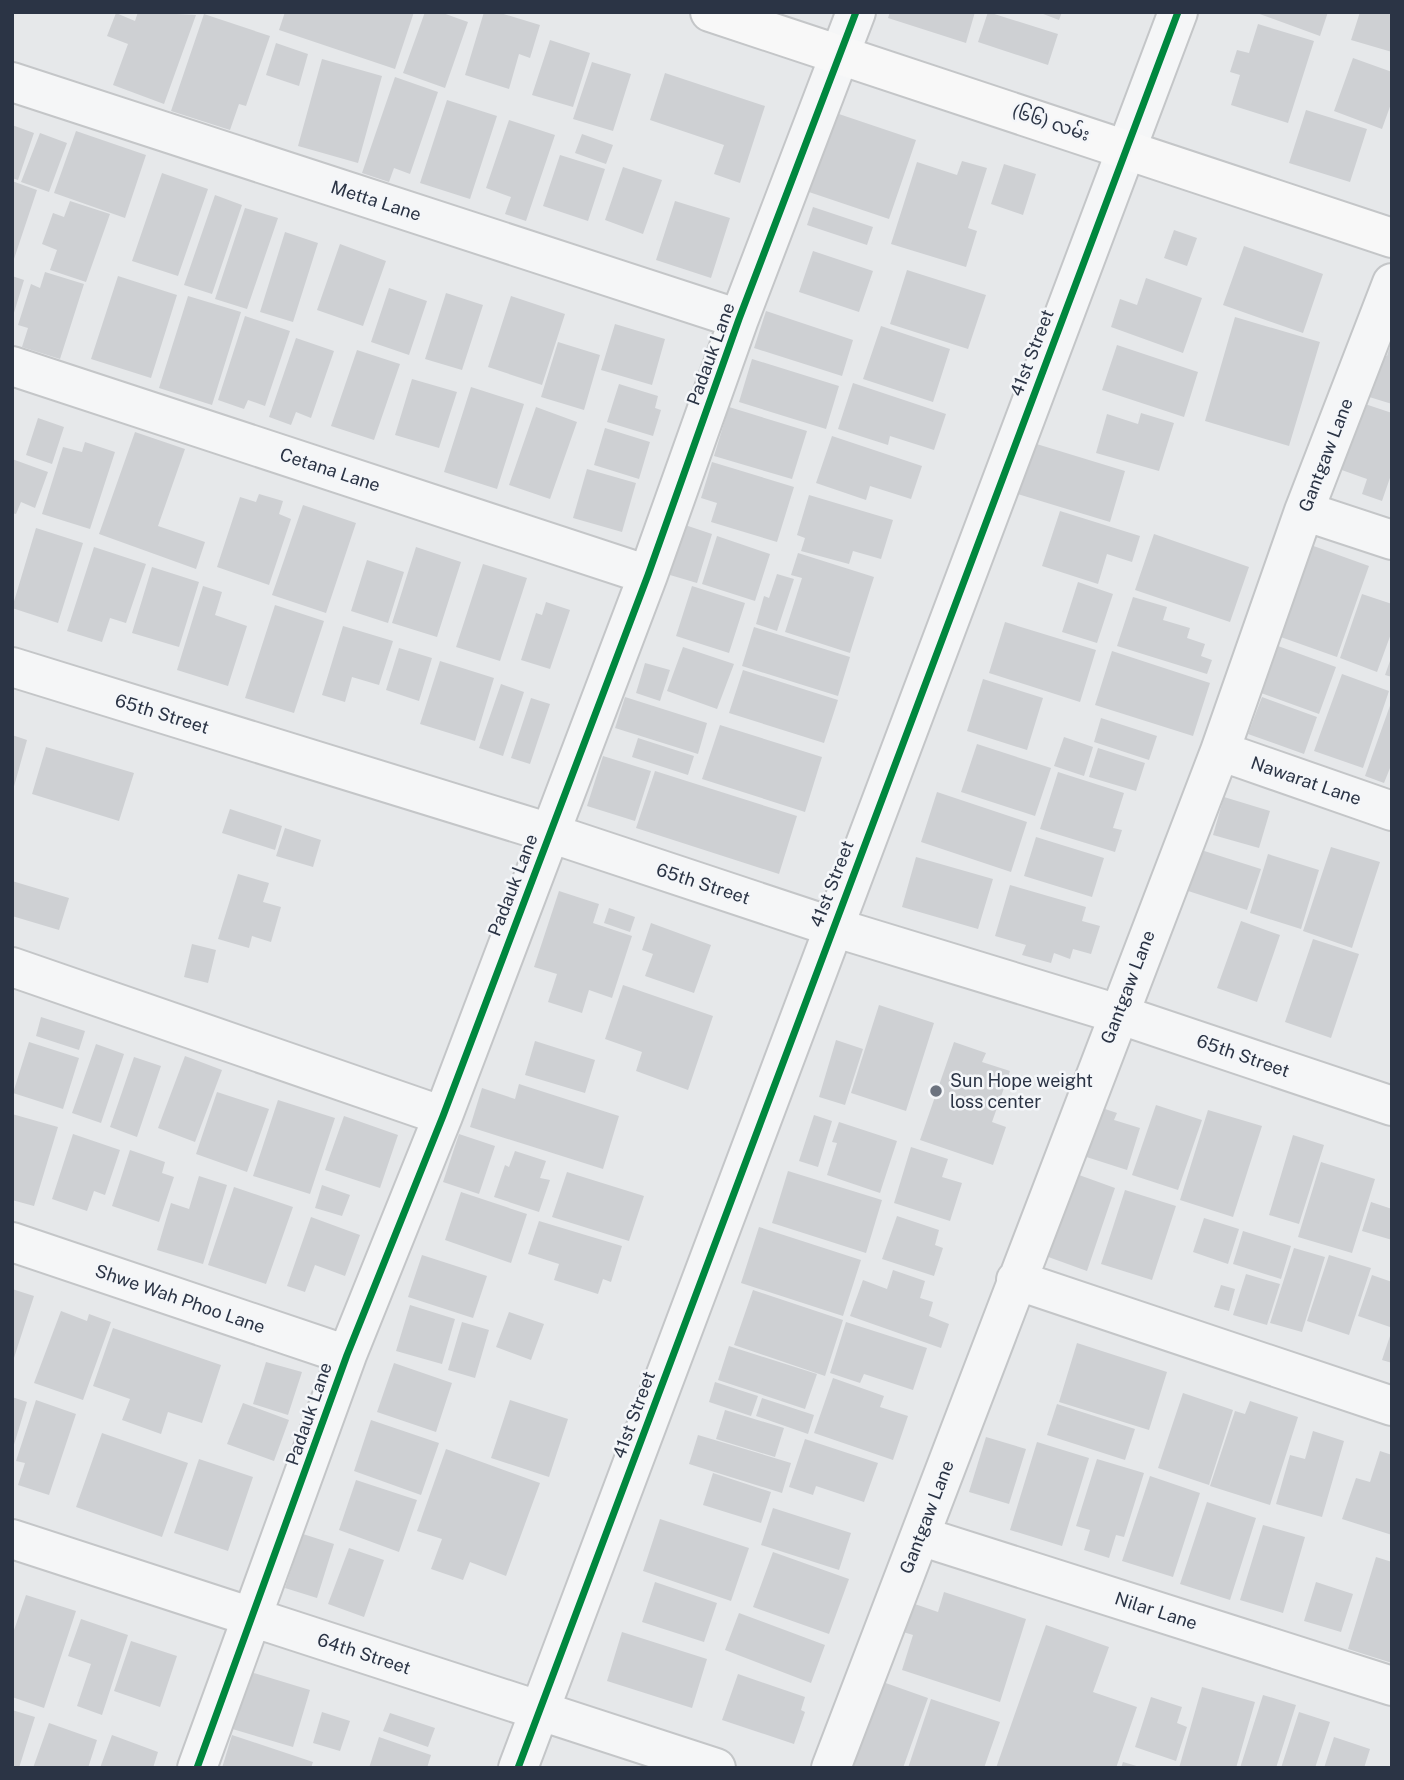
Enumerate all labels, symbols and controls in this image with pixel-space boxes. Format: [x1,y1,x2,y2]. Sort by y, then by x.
street label: (၆၆) လမ်း [1010,98,1093,145]
street label: Metta Lane [328,176,424,225]
street label: Padauk Lane [682,300,739,408]
street label: 41st Street [1005,306,1058,399]
street label: Gantgaw Lane [1294,395,1357,515]
street label: Cetana Lane [277,443,383,496]
street label: 65th Street [113,689,212,738]
street label: Nawarat Lane [1248,752,1364,809]
street label: Padauk Lane [483,831,542,939]
street label: 41st Street [805,837,858,930]
street label: 65th Street [654,859,753,909]
street label: Gantgaw Lane [1096,927,1159,1047]
street label: 65th Street [1194,1030,1292,1081]
place label: Sun Hope weight loss center [950,1070,1093,1112]
marker: Sun Hope weight loss center [928,1083,944,1099]
street label: Shwe Wah Phoo Lane [92,1260,268,1337]
street label: Padauk Lane [281,1360,336,1468]
street label: 41st Street [608,1368,659,1461]
street label: Gantgaw Lane [895,1457,958,1577]
street label: Nilar Lane [1112,1587,1200,1634]
street label: 64th Street [315,1629,413,1678]

